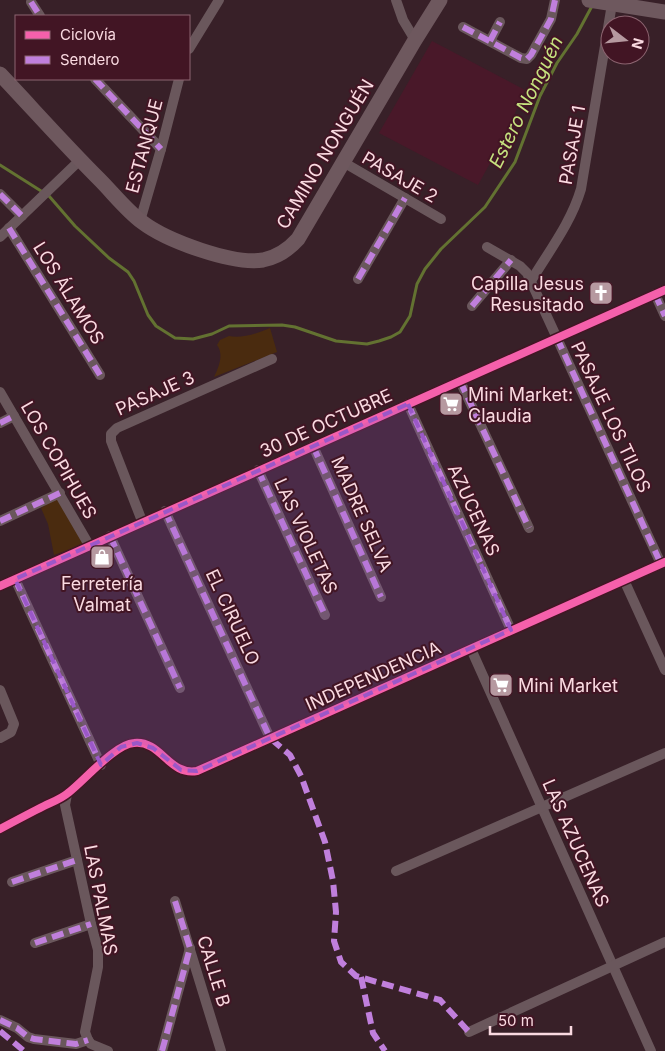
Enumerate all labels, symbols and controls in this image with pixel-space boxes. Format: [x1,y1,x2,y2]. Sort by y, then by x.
legend [15,15,190,80]
north arrow [600,15,650,65]
text: Ciclovía [60,25,116,44]
water label: Estero Nonguén [484,32,568,172]
text: N [628,36,648,51]
text: Sendero [60,50,120,69]
street label: CAMINO NONGUÉN [271,75,378,233]
street label: ESTANQUE [121,97,167,195]
street label: PASAJE 1 [555,104,589,186]
street label: PASAJE 2 [359,147,441,207]
street label: LOS ÁLAMOS [29,237,110,348]
place label: Capilla Jesus Resusitado [471,273,584,315]
church icon: Capilla Jesus Resusitado [588,280,614,306]
street label: PASAJE LOS TILOS [567,338,655,496]
street label: PASAJE 3 [112,366,198,420]
street label: 30 DE OCTUBRE [257,384,395,462]
place label: Mini Market: Claudia [468,384,573,426]
supermarket icon: Mini Market: Claudia [438,391,464,417]
street label: LOS COPIHUES [17,397,101,523]
street label: MADRE SELVA [327,453,397,575]
street label: AZUCENAS [444,461,504,559]
street label: LAS VIOLETAS [270,475,342,597]
shop icon: Ferretería Valmat [89,544,115,570]
street label: EL CIRUELO [202,566,264,668]
place label: Ferretería Valmat [61,573,143,615]
street label: INDEPENDENCIA [302,637,444,715]
supermarket icon: Mini Market [488,672,514,698]
place label: Mini Market [518,675,618,696]
street label: LAS AZUCENAS [538,776,614,910]
street label: LAS PALMAS [80,843,122,957]
street label: CALLE B [193,933,235,1009]
scale bar [490,1004,571,1036]
text: 50 m [498,1011,534,1030]

